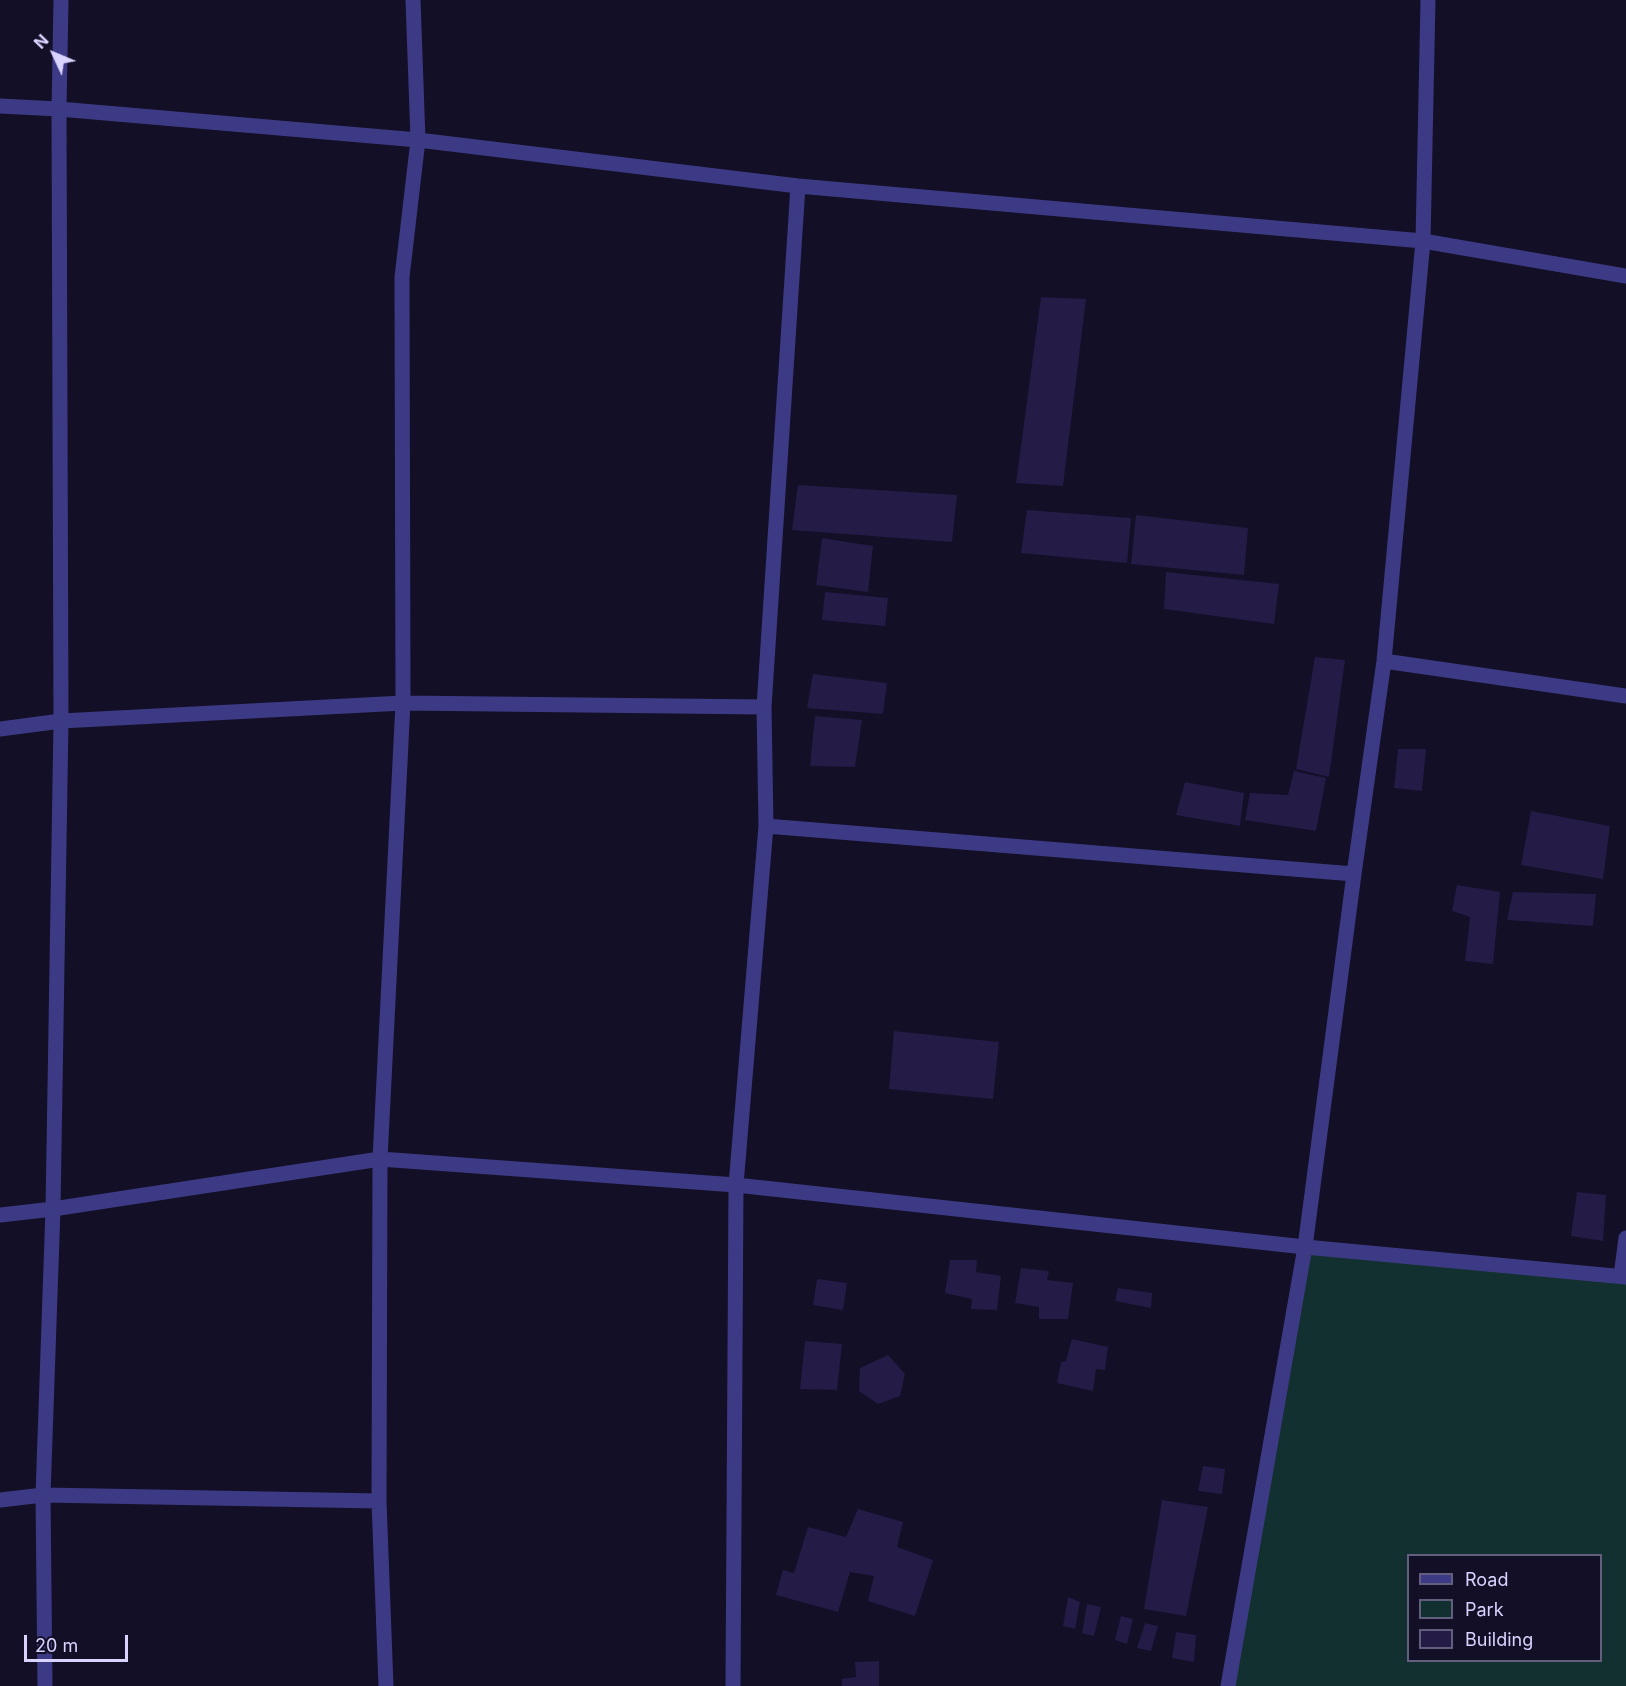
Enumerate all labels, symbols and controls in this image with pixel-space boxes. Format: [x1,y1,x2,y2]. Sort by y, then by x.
north arrow [24,24,84,84]
text: N [30,30,52,53]
legend [1407,1554,1602,1662]
text: Road [1465,1569,1508,1590]
text: Park [1465,1599,1504,1620]
scale bar [27,1623,130,1661]
text: Building [1465,1629,1533,1650]
text: 20 m [35,1635,78,1656]

